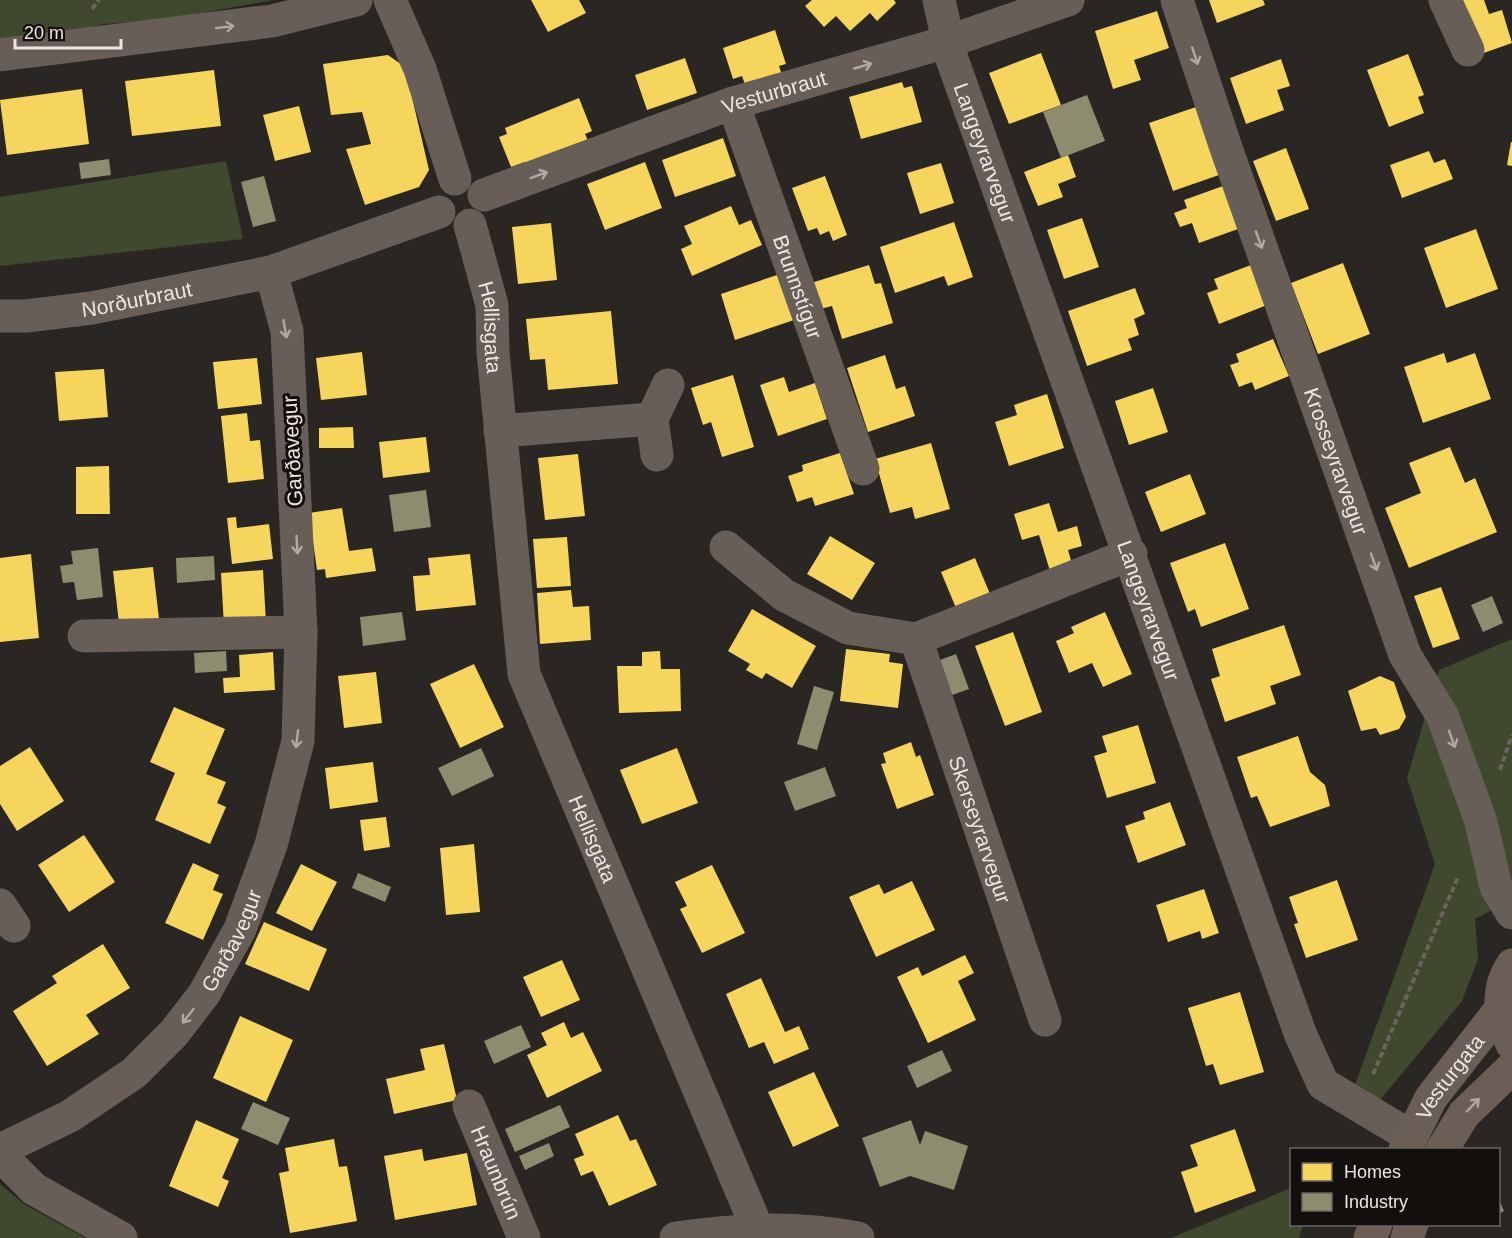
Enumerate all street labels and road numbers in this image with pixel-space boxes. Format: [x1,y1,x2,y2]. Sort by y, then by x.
street label: Vesturbraut [719,66,829,118]
street label: Langeyrarvegur [950,80,1021,226]
street label: Brunnstígur [769,232,827,342]
street label: Norðurbraut [80,277,194,321]
street label: Hellisgata [475,279,507,374]
street label: Krosseyrarvegur [1300,385,1373,538]
street label: Garðavegur [278,395,306,507]
street label: Langeyrarvegur [1113,537,1185,684]
street label: Skerseyrarvegur [945,753,1016,906]
street label: Hellisgata [565,792,622,886]
street label: Garðavegur [196,886,265,995]
street label: Vesturgata [1411,1029,1488,1123]
street label: Hraunbrún [467,1122,526,1223]

